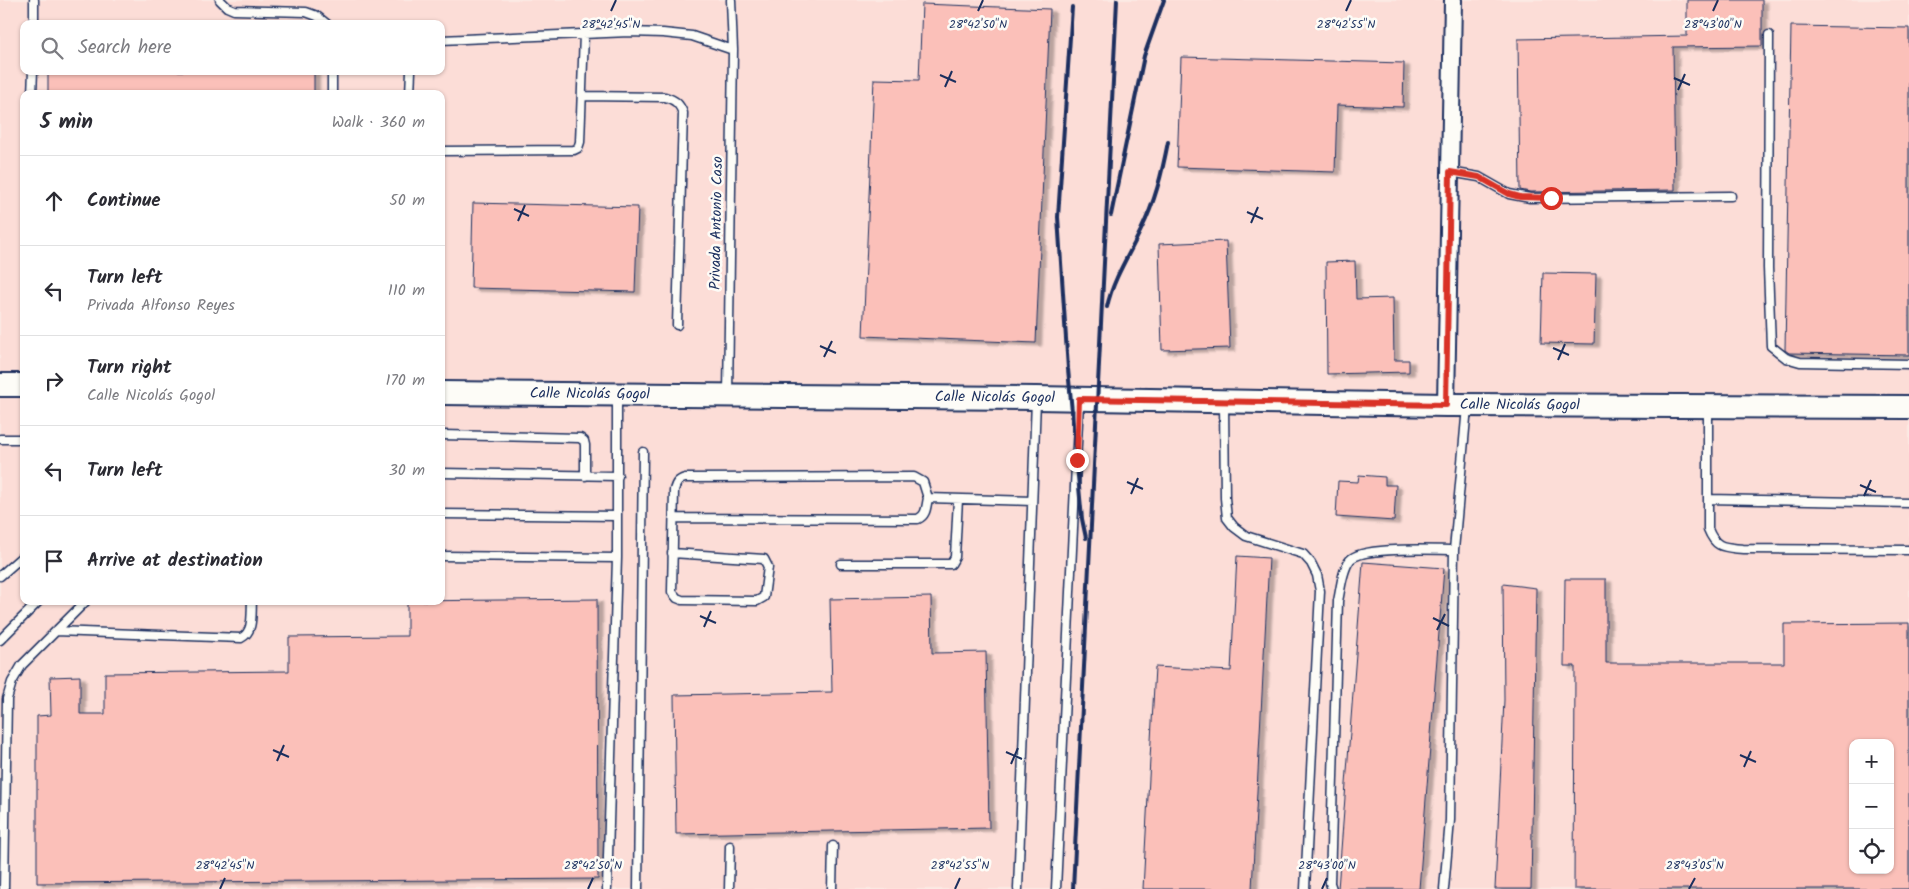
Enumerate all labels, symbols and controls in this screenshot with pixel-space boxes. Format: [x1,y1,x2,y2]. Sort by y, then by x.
text: 28°42'45"N [582,15,640,34]
text: 28°42'50"N [949,15,1007,34]
text: 28°42'55"N [1317,15,1375,34]
text: 28°43'00"N [1684,15,1742,34]
search box [20,20,445,75]
text: Search here [78,33,172,63]
icon: search [38,34,66,62]
text: 5 min [40,106,93,139]
text: Walk · 360 m [332,110,425,135]
street label: Privada Antonio Caso [704,156,730,290]
text: Continue [87,186,160,216]
icon: ahead [40,187,68,215]
route start [1540,187,1563,210]
text: 50 m [389,188,425,213]
text: Turn left [87,263,162,293]
icon: left [40,277,68,305]
text: 110 m [388,278,425,303]
text: Privada Alfonso Reyes [87,293,235,318]
text: Turn right [87,353,172,383]
icon: right [40,367,68,395]
text: 170 m [385,368,425,393]
street label: Calle Nicolás Gogol [530,382,651,407]
text: Calle Nicolás Gogol [87,383,215,408]
street label: Calle Nicolás Gogol [935,385,1056,410]
street label: Calle Nicolás Gogol [1460,393,1580,418]
route end [1066,449,1089,472]
text: Turn left [87,456,162,486]
icon: left [40,457,68,485]
text: 30 m [389,458,425,483]
text: Arrive at destination [87,546,263,576]
icon: arrive [40,547,68,575]
map controls [1849,739,1894,874]
button: + [1849,739,1894,784]
button: − [1849,784,1894,829]
button: locate [1849,829,1894,874]
text: 28°42'45"N [196,856,254,875]
text: 28°42'50"N [564,856,622,875]
text: 28°42'55"N [931,856,989,875]
text: 28°43'00"N [1298,856,1356,875]
text: 28°43'05"N [1666,856,1724,875]

